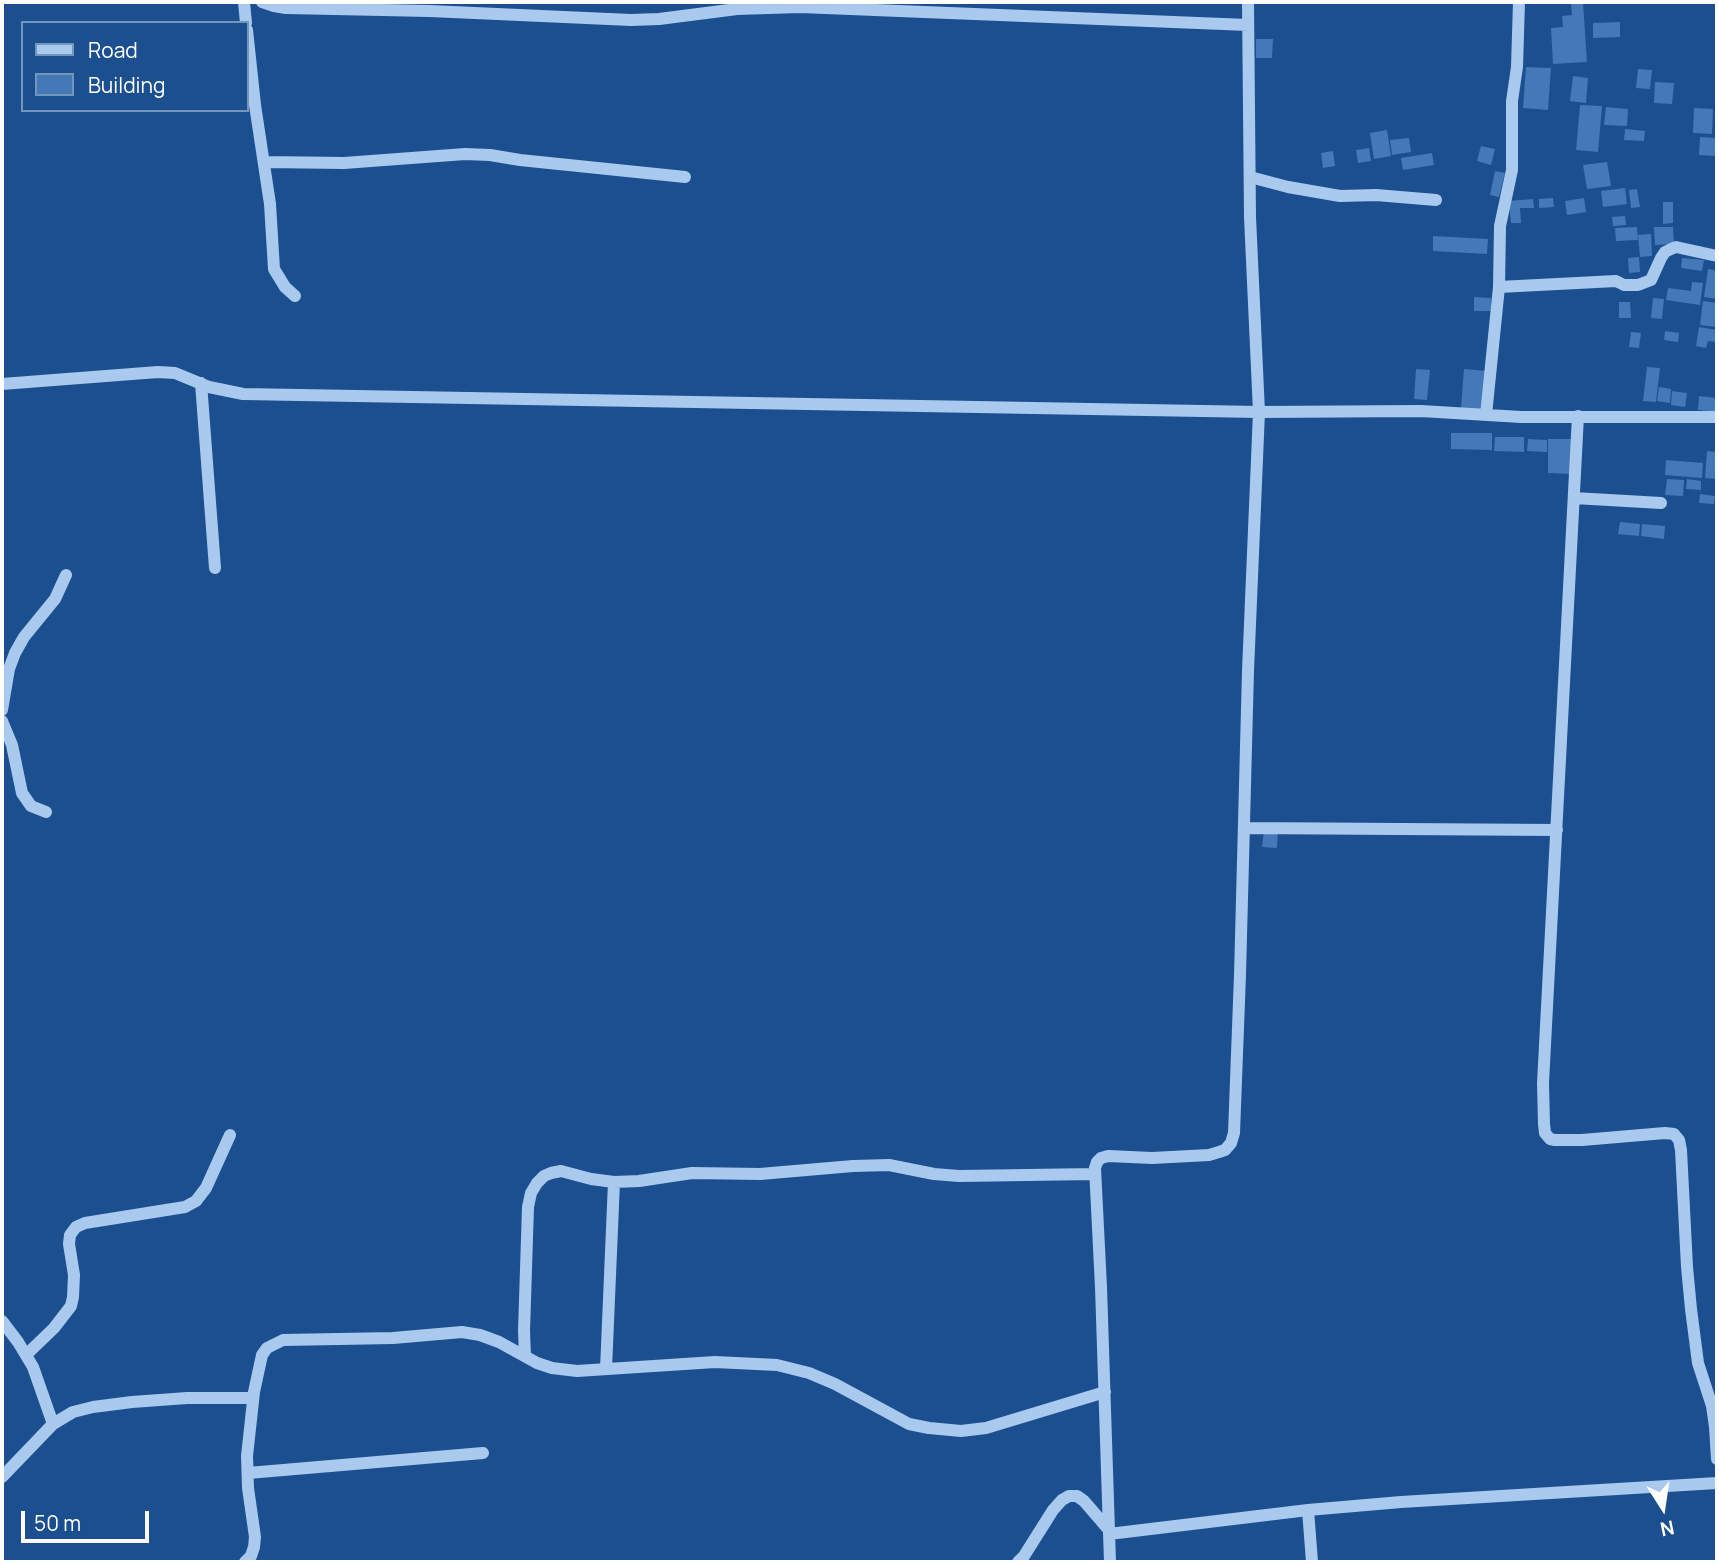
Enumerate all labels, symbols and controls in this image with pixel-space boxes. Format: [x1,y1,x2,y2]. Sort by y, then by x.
legend [21,21,248,112]
text: Road [88,36,138,64]
text: Building [88,71,165,99]
north arrow [1628,1473,1698,1543]
scale bar [24,1498,152,1542]
text: 50 m [34,1509,81,1537]
text: N [1658,1514,1677,1543]

